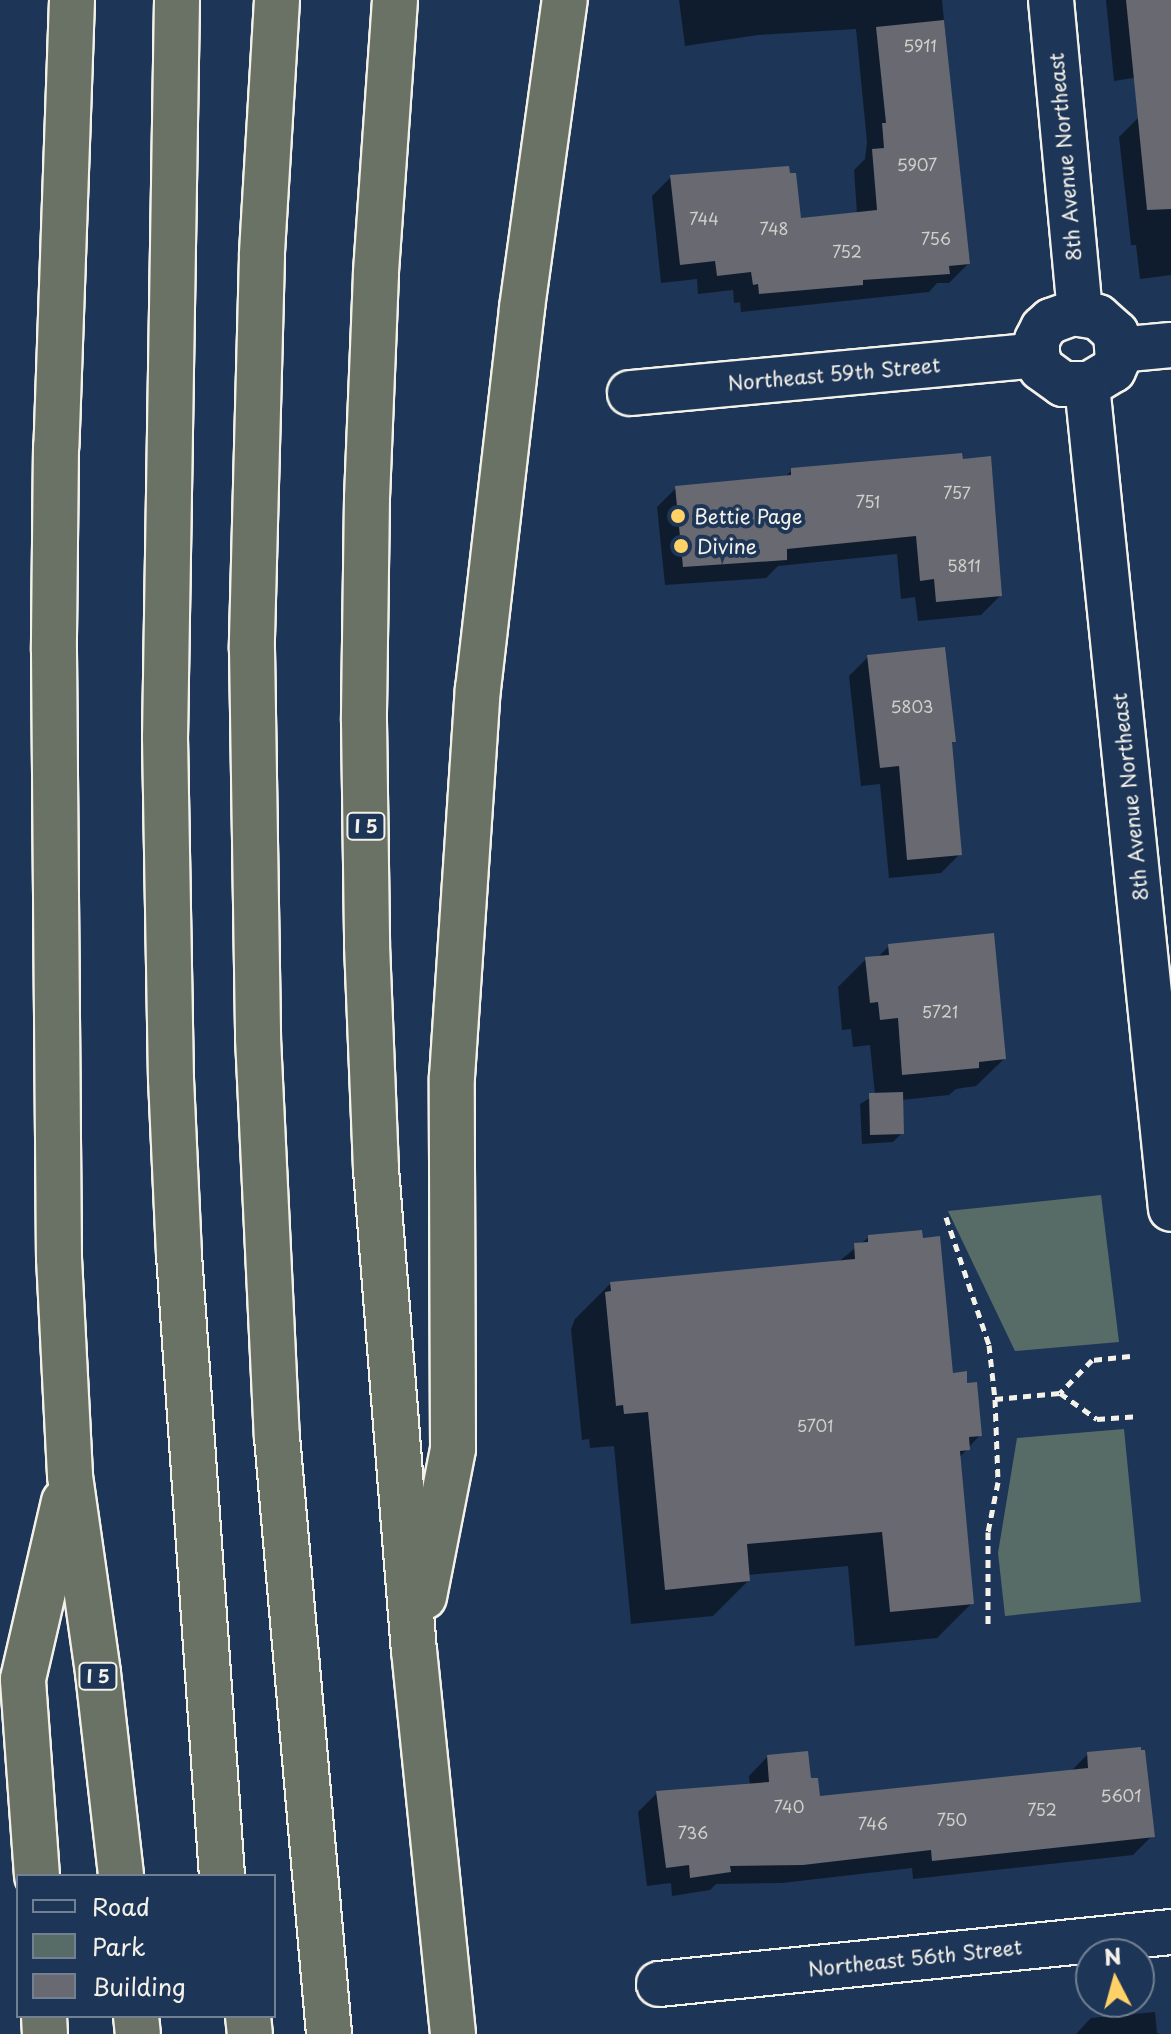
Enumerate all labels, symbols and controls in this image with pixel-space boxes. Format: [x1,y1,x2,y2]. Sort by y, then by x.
house number: 5911 [903,35,937,55]
street label: 8th Avenue Northeast [1044,51,1086,263]
house number: 5907 [897,154,937,174]
house number: 744 [689,208,719,228]
house number: 748 [760,218,788,238]
house number: 756 [921,228,951,248]
house number: 752 [832,241,862,261]
street label: Northeast 59th Street [727,353,941,395]
house number: 757 [943,482,971,502]
house number: 751 [856,491,880,511]
place label: Bettie Page [694,504,803,528]
marker: Bettie Page [669,507,687,525]
place label: Divine [697,534,757,558]
marker: Divine [672,537,690,555]
house number: 5811 [947,555,981,575]
street label: 8th Avenue Northeast [1107,691,1153,903]
house number: 5803 [891,696,933,716]
road number: I 5 [346,812,386,840]
house number: 5721 [922,1001,958,1021]
house number: 5701 [797,1415,833,1435]
road number: I 5 [78,1662,118,1690]
house number: 5601 [1101,1785,1141,1805]
house number: 740 [774,1796,804,1816]
house number: 752 [1027,1799,1057,1819]
house number: 750 [937,1809,967,1829]
house number: 746 [858,1813,888,1833]
house number: 736 [678,1822,708,1842]
legend [16,1874,276,2018]
text: Road [92,1888,150,1924]
text: Park [92,1928,146,1964]
street label: Northeast 56th Street [806,1935,1024,1981]
north arrow [1075,1938,1155,2018]
text: N [1102,1938,1123,1973]
text: Building [92,1968,186,2004]

